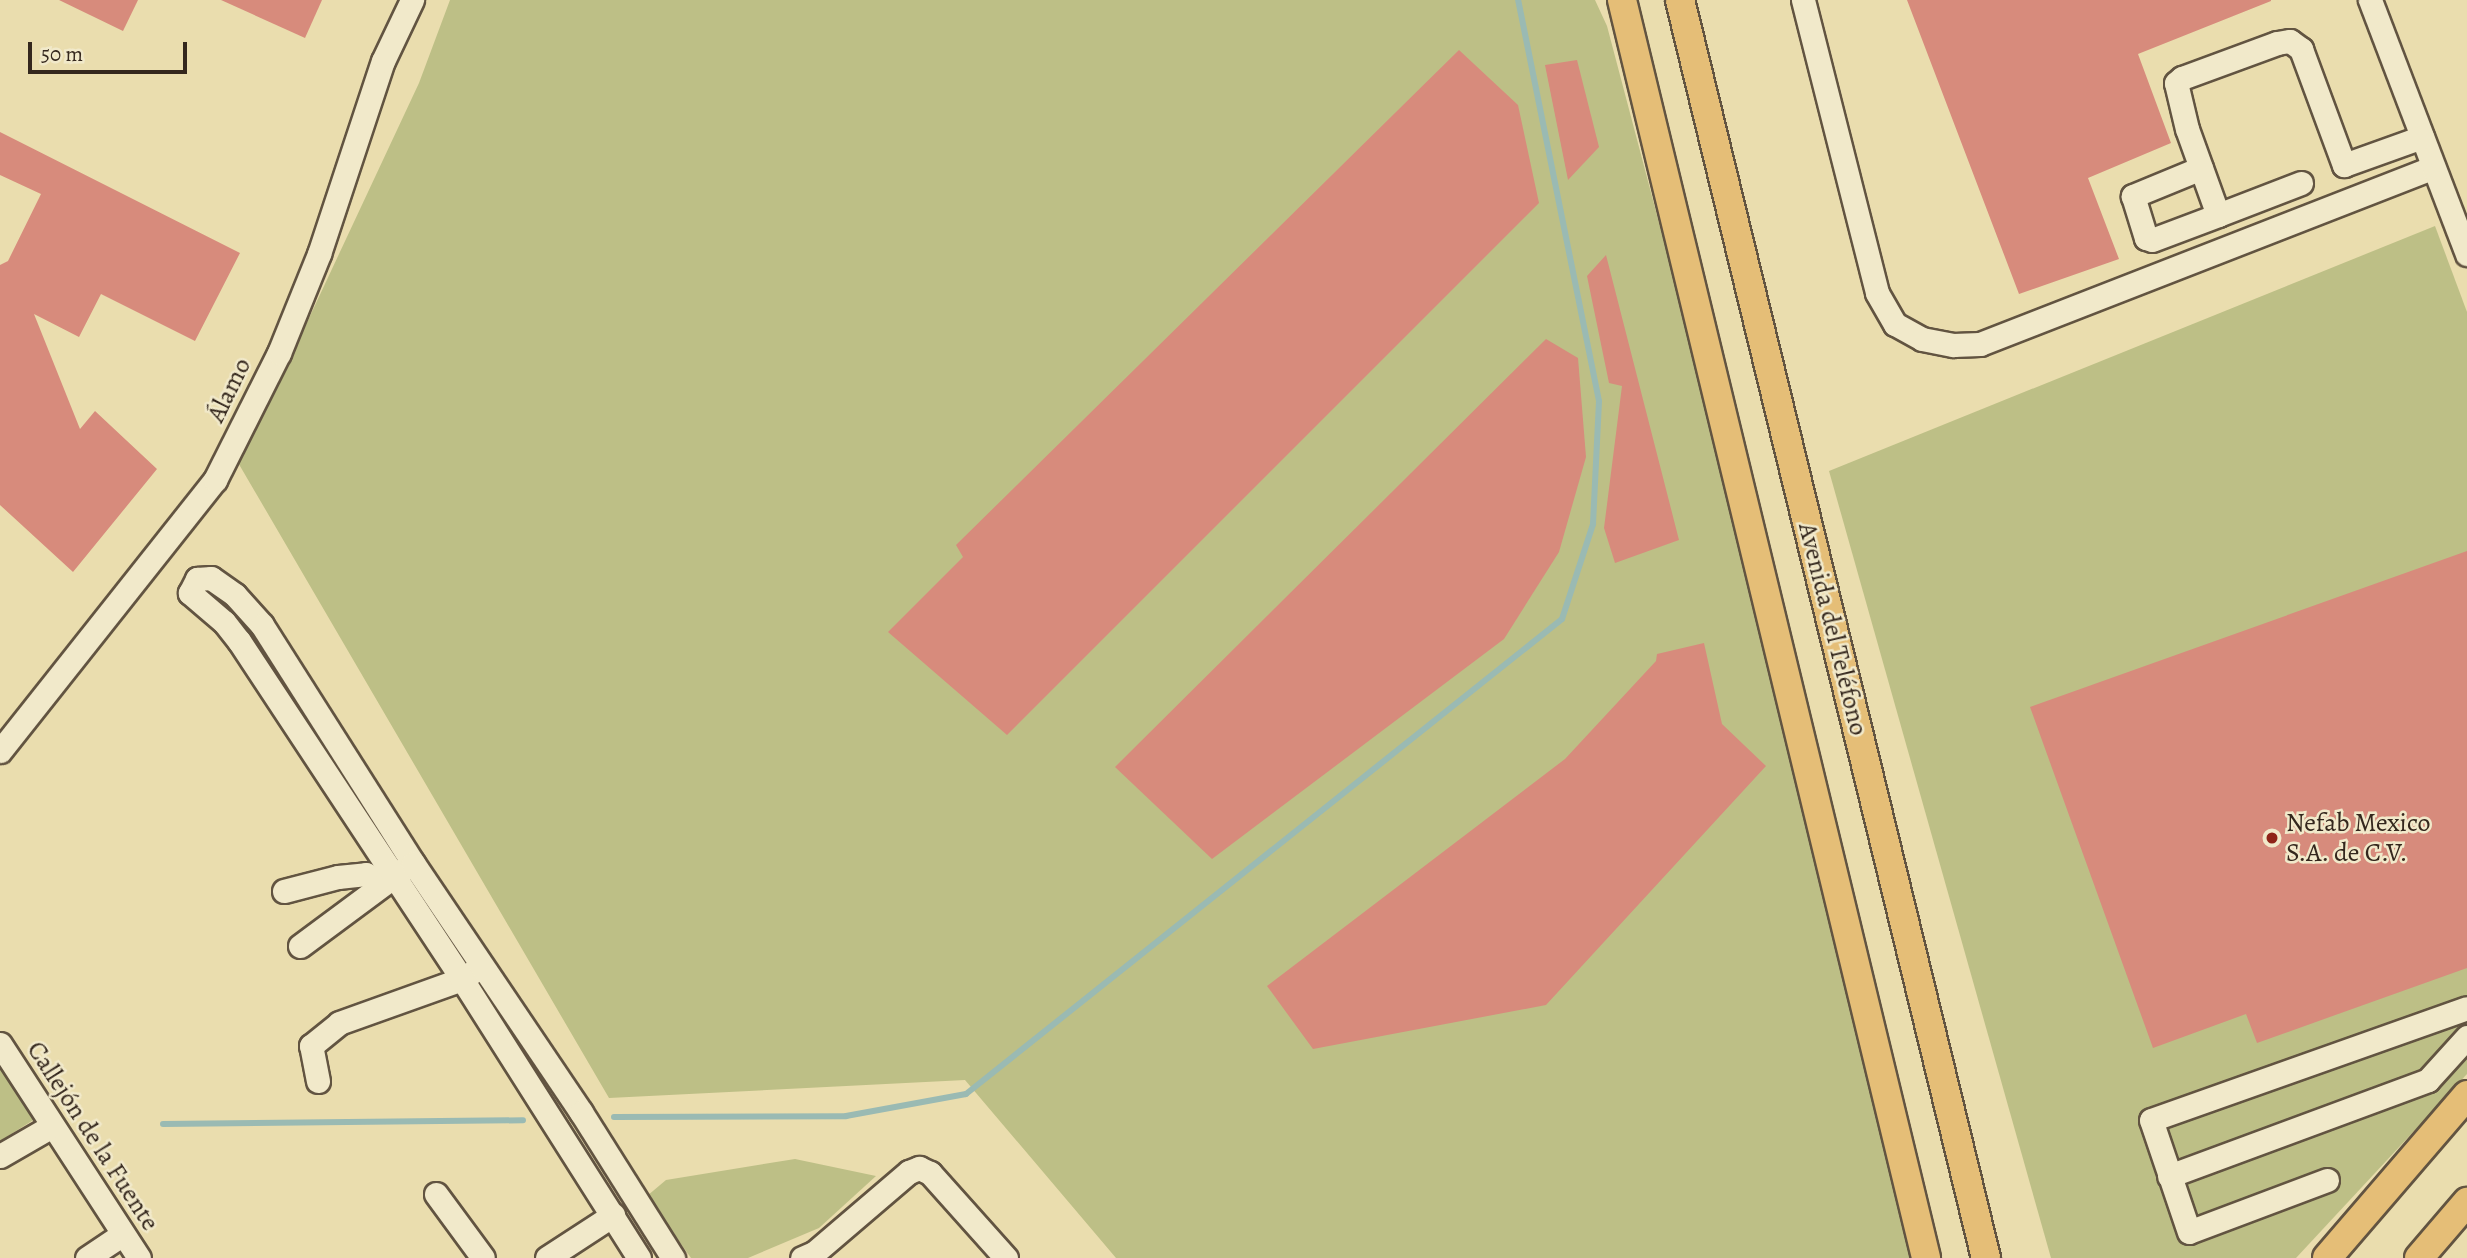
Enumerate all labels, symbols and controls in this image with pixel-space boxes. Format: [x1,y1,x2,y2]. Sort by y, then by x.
scale bar [32,28,191,72]
text: 50 m [41,40,83,68]
street label: Álamo [200,353,258,427]
street label: Avenida del Teléfono [1792,520,1874,738]
place label: Nefab Mexico S.A. de C.V. [2286,807,2431,868]
marker: Nefab Mexico S.A. de C.V. [2264,830,2280,846]
street label: Callejón de la Fuente [20,1035,166,1237]

